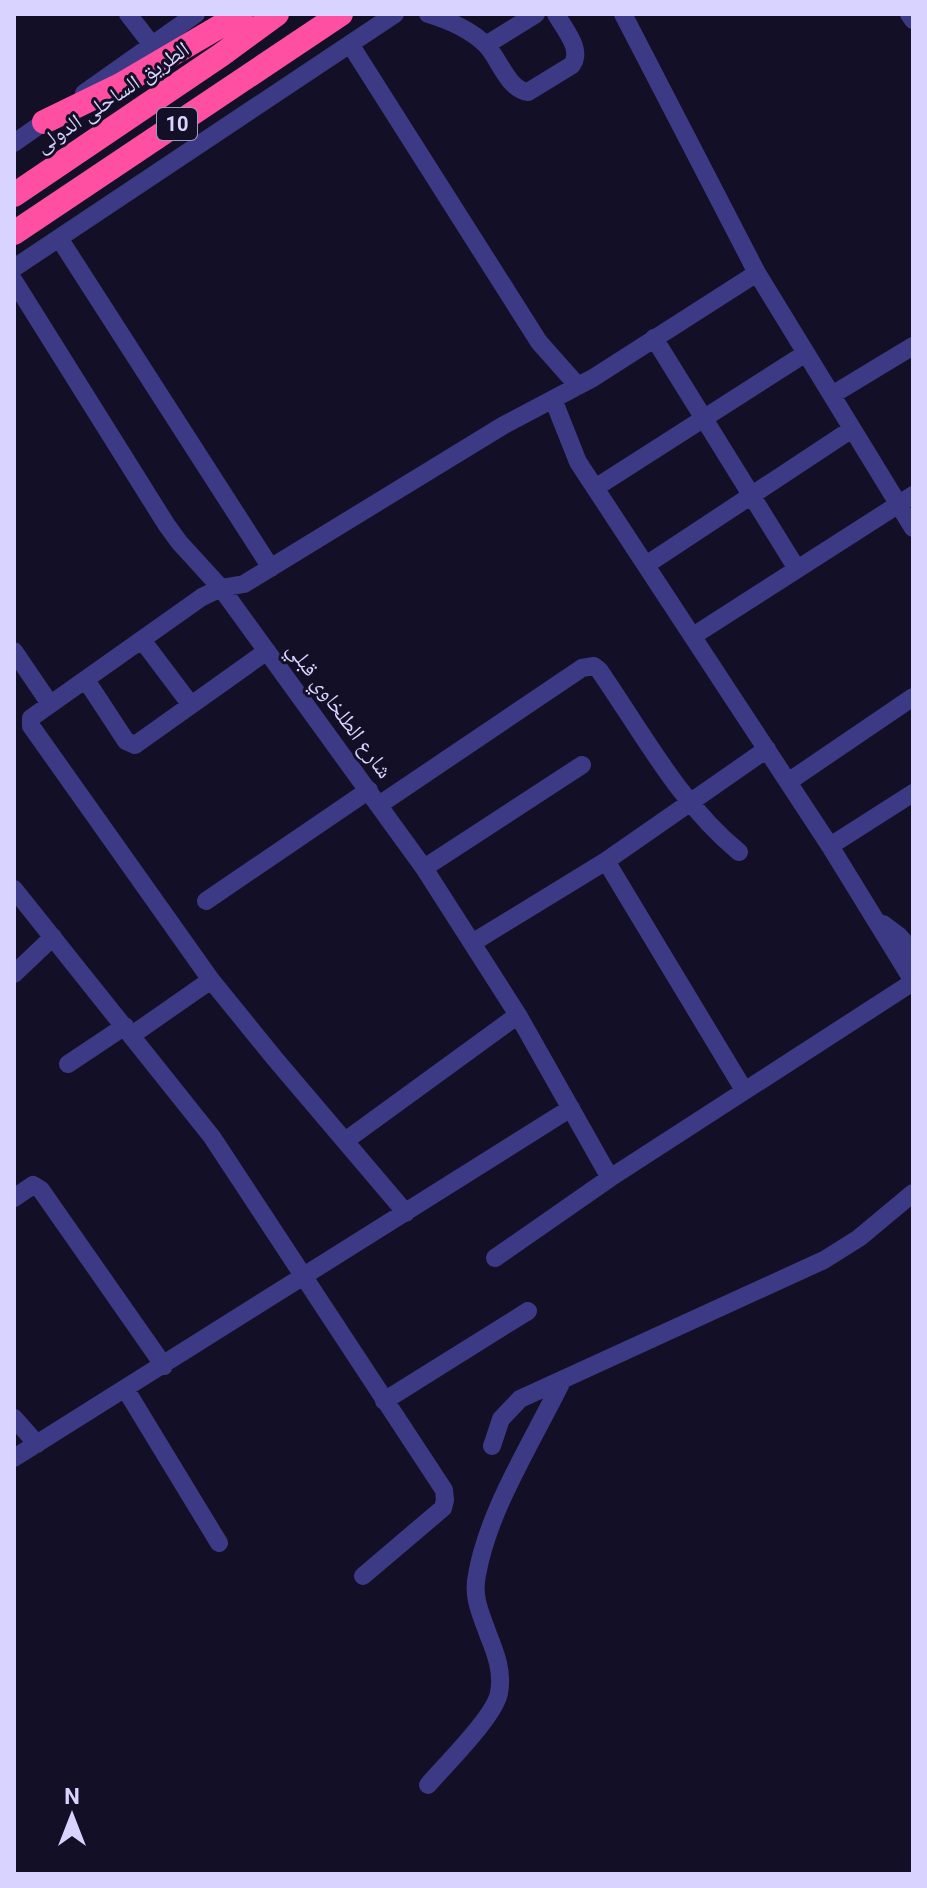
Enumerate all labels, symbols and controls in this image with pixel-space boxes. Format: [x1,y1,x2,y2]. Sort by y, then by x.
street label: الطريق الساحلى الدولى [30,36,194,159]
road number: 10 [157,108,197,140]
street label: شارع الطلخاوي قبلي [279,637,398,786]
north arrow [32,1776,112,1856]
text: N [64,1784,80,1809]

